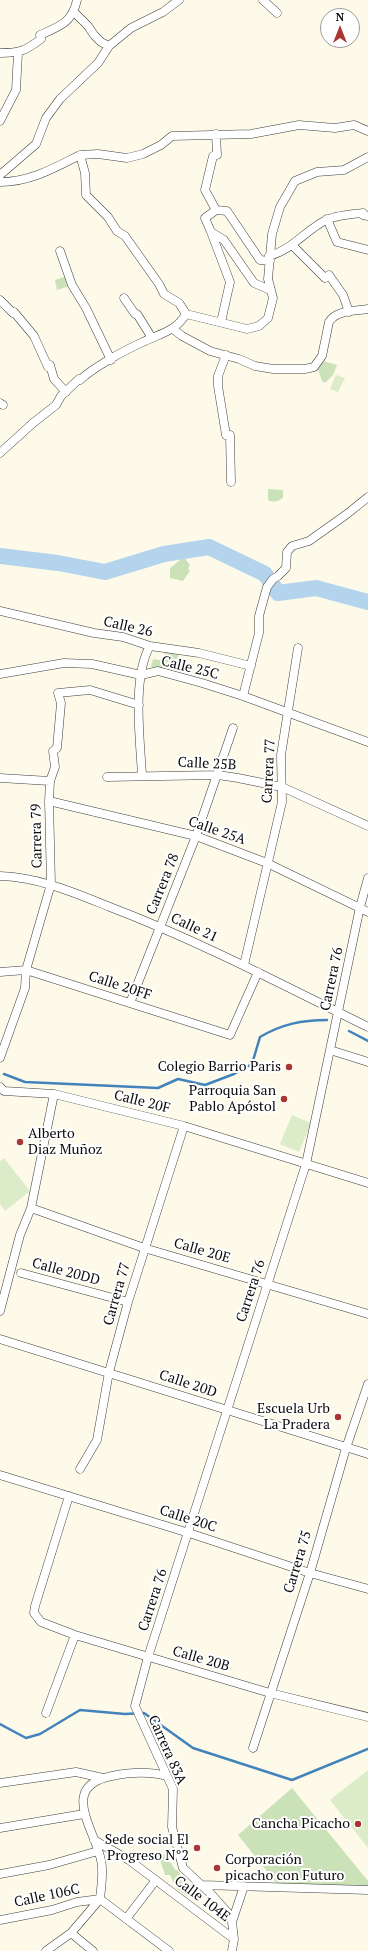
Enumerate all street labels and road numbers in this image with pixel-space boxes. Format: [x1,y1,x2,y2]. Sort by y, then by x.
street label: Calle 26 [102,613,154,641]
street label: Calle 25C [159,653,221,683]
street label: Carrera 77 [259,738,279,804]
street label: Calle 25B [177,754,237,774]
street label: Carrera 79 [28,804,46,868]
street label: Calle 25A [186,813,248,849]
street label: Carrera 78 [143,851,183,917]
street label: Calle 21 [168,910,220,946]
street label: Carrera 76 [317,946,347,1012]
street label: Calle 20FF [86,968,154,1004]
street label: Calle 20F [112,1087,172,1117]
street label: Calle 20E [172,1235,232,1267]
street label: Calle 20DD [30,1255,102,1289]
street label: Carrera 76 [233,1258,269,1324]
street label: Carrera 77 [100,1261,134,1327]
street label: Calle 20D [157,1367,219,1401]
street label: Calle 20C [157,1502,219,1536]
street label: Carrera 75 [281,1529,315,1595]
street label: Carrera 76 [135,1567,171,1633]
street label: Calle 20B [171,1643,231,1675]
street label: Carrera 83A [144,1713,190,1787]
street label: Calle 104E [171,1873,233,1925]
street label: Calle 106C [13,1881,81,1911]

